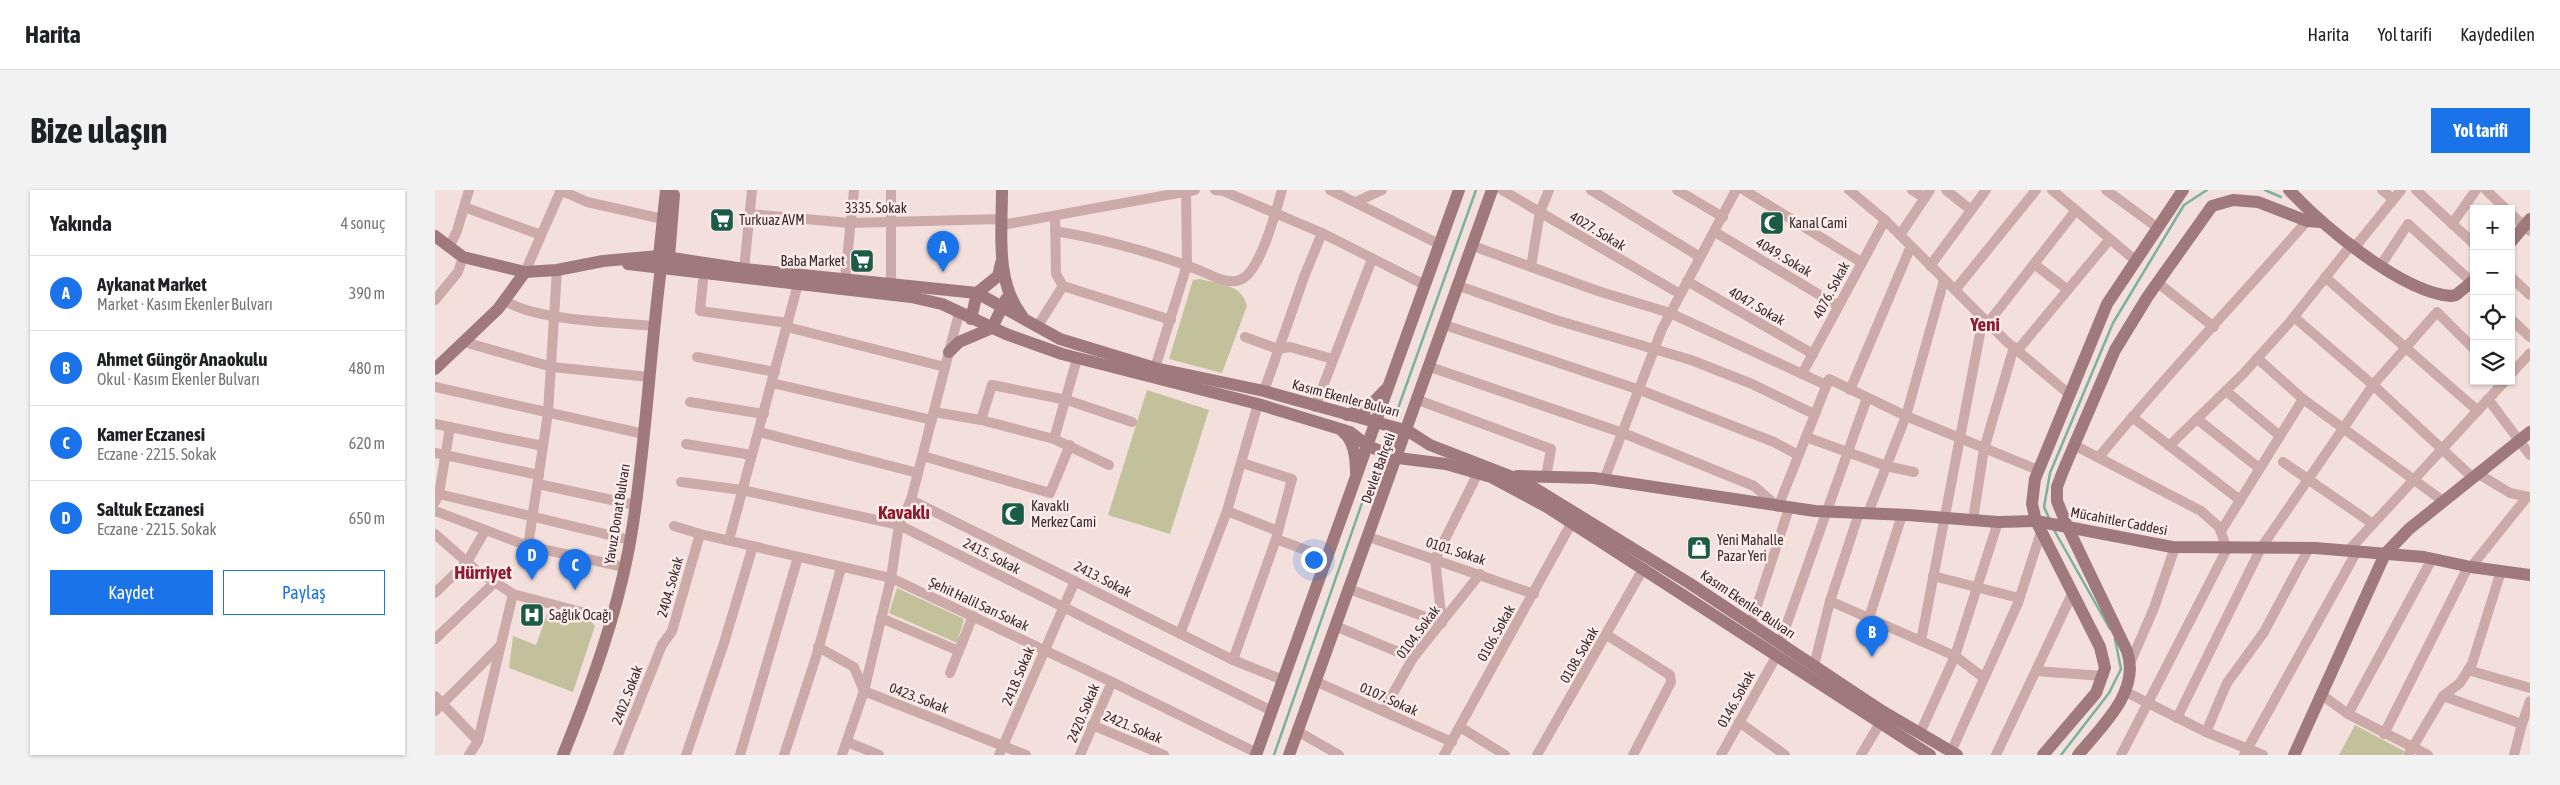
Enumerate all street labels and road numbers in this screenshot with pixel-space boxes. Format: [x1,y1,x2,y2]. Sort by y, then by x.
street label: 3335. Sokak [845,200,907,216]
street label: 4027. Sokak [1567,208,1629,254]
street label: 4049. Sokak [1753,234,1815,280]
street label: 4076. Sokak [1809,259,1853,321]
street label: 4047. Sokak [1726,284,1788,328]
street label: Kasım Ekenler Bulvarı [1290,376,1402,420]
street label: Devlet Bahçeli [1358,430,1398,506]
street label: Yavuz Donat Bulvarı [601,463,633,565]
street label: Mücahitler Caddesi [2069,504,2169,538]
street label: 0101. Sokak [1424,534,1488,568]
street label: 2415. Sokak [961,535,1023,577]
street label: 2404. Sokak [654,555,686,619]
street label: 2413. Sokak [1072,558,1134,600]
street label: Kasım Ekenler Bulvarı [1698,566,1798,642]
street label: Şehit Halil Sarı Sokak [927,574,1031,634]
street label: 0104. Sokak [1393,602,1443,662]
street label: 0106. Sokak [1474,602,1518,664]
street label: 0108. Sokak [1557,624,1601,686]
street label: 2418. Sokak [999,644,1037,708]
street label: 2402. Sokak [608,663,646,727]
street label: 0146. Sokak [1714,668,1758,730]
street label: 0423. Sokak [887,679,951,717]
street label: 0107. Sokak [1357,679,1421,719]
street label: 2420. Sokak [1064,681,1102,745]
street label: 2421. Sokak [1101,708,1165,746]

